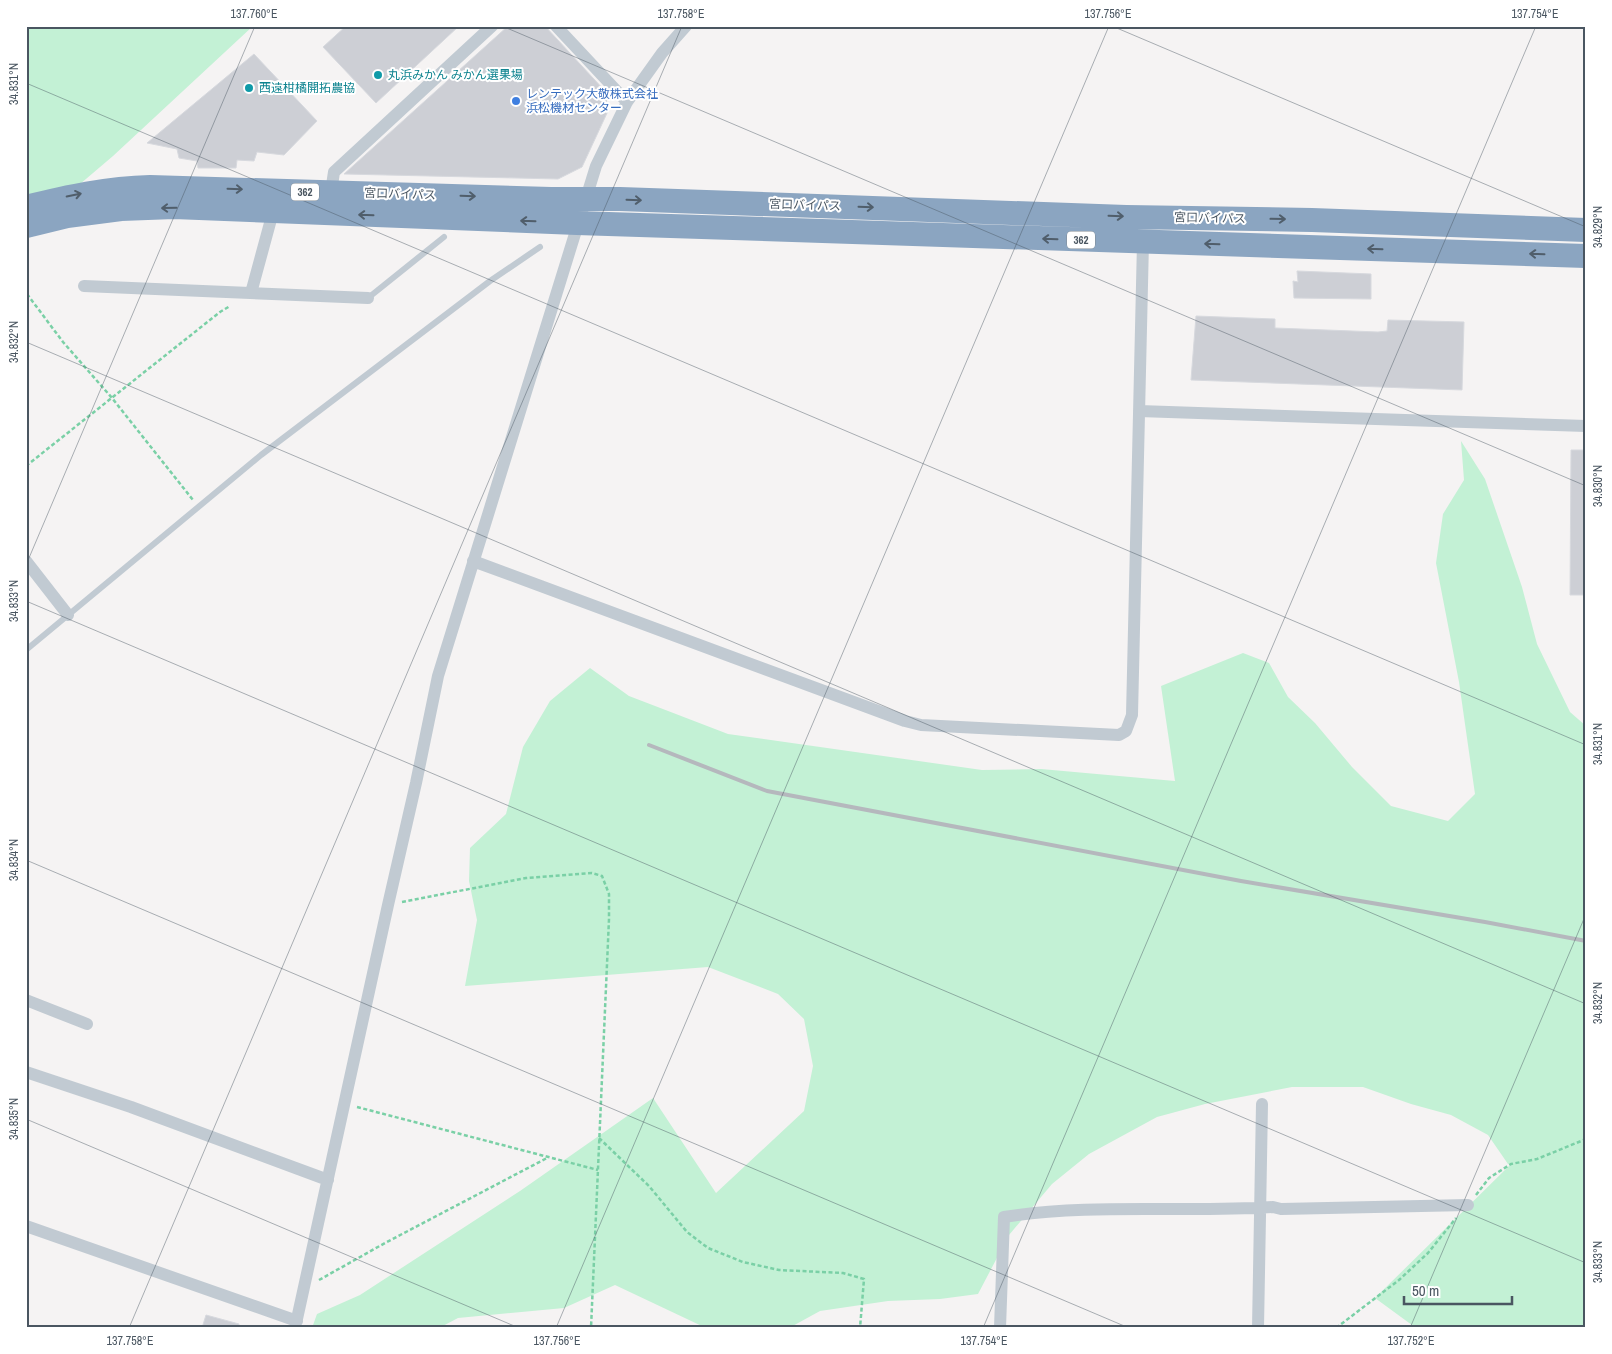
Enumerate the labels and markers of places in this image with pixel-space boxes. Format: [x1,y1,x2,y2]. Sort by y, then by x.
place label: 丸浜みかん みかん選果場 [388,67,523,83]
marker: 丸浜みかん みかん選果場 [372,69,384,81]
place label: 西遠柑橘開拓農協 [259,80,355,96]
marker: 西遠柑橘開拓農協 [243,82,255,94]
place label: レンテック大敬株式会社 浜松機材センター [526,86,658,116]
marker: レンテック大敬株式会社 浜松機材センター [510,95,522,107]

